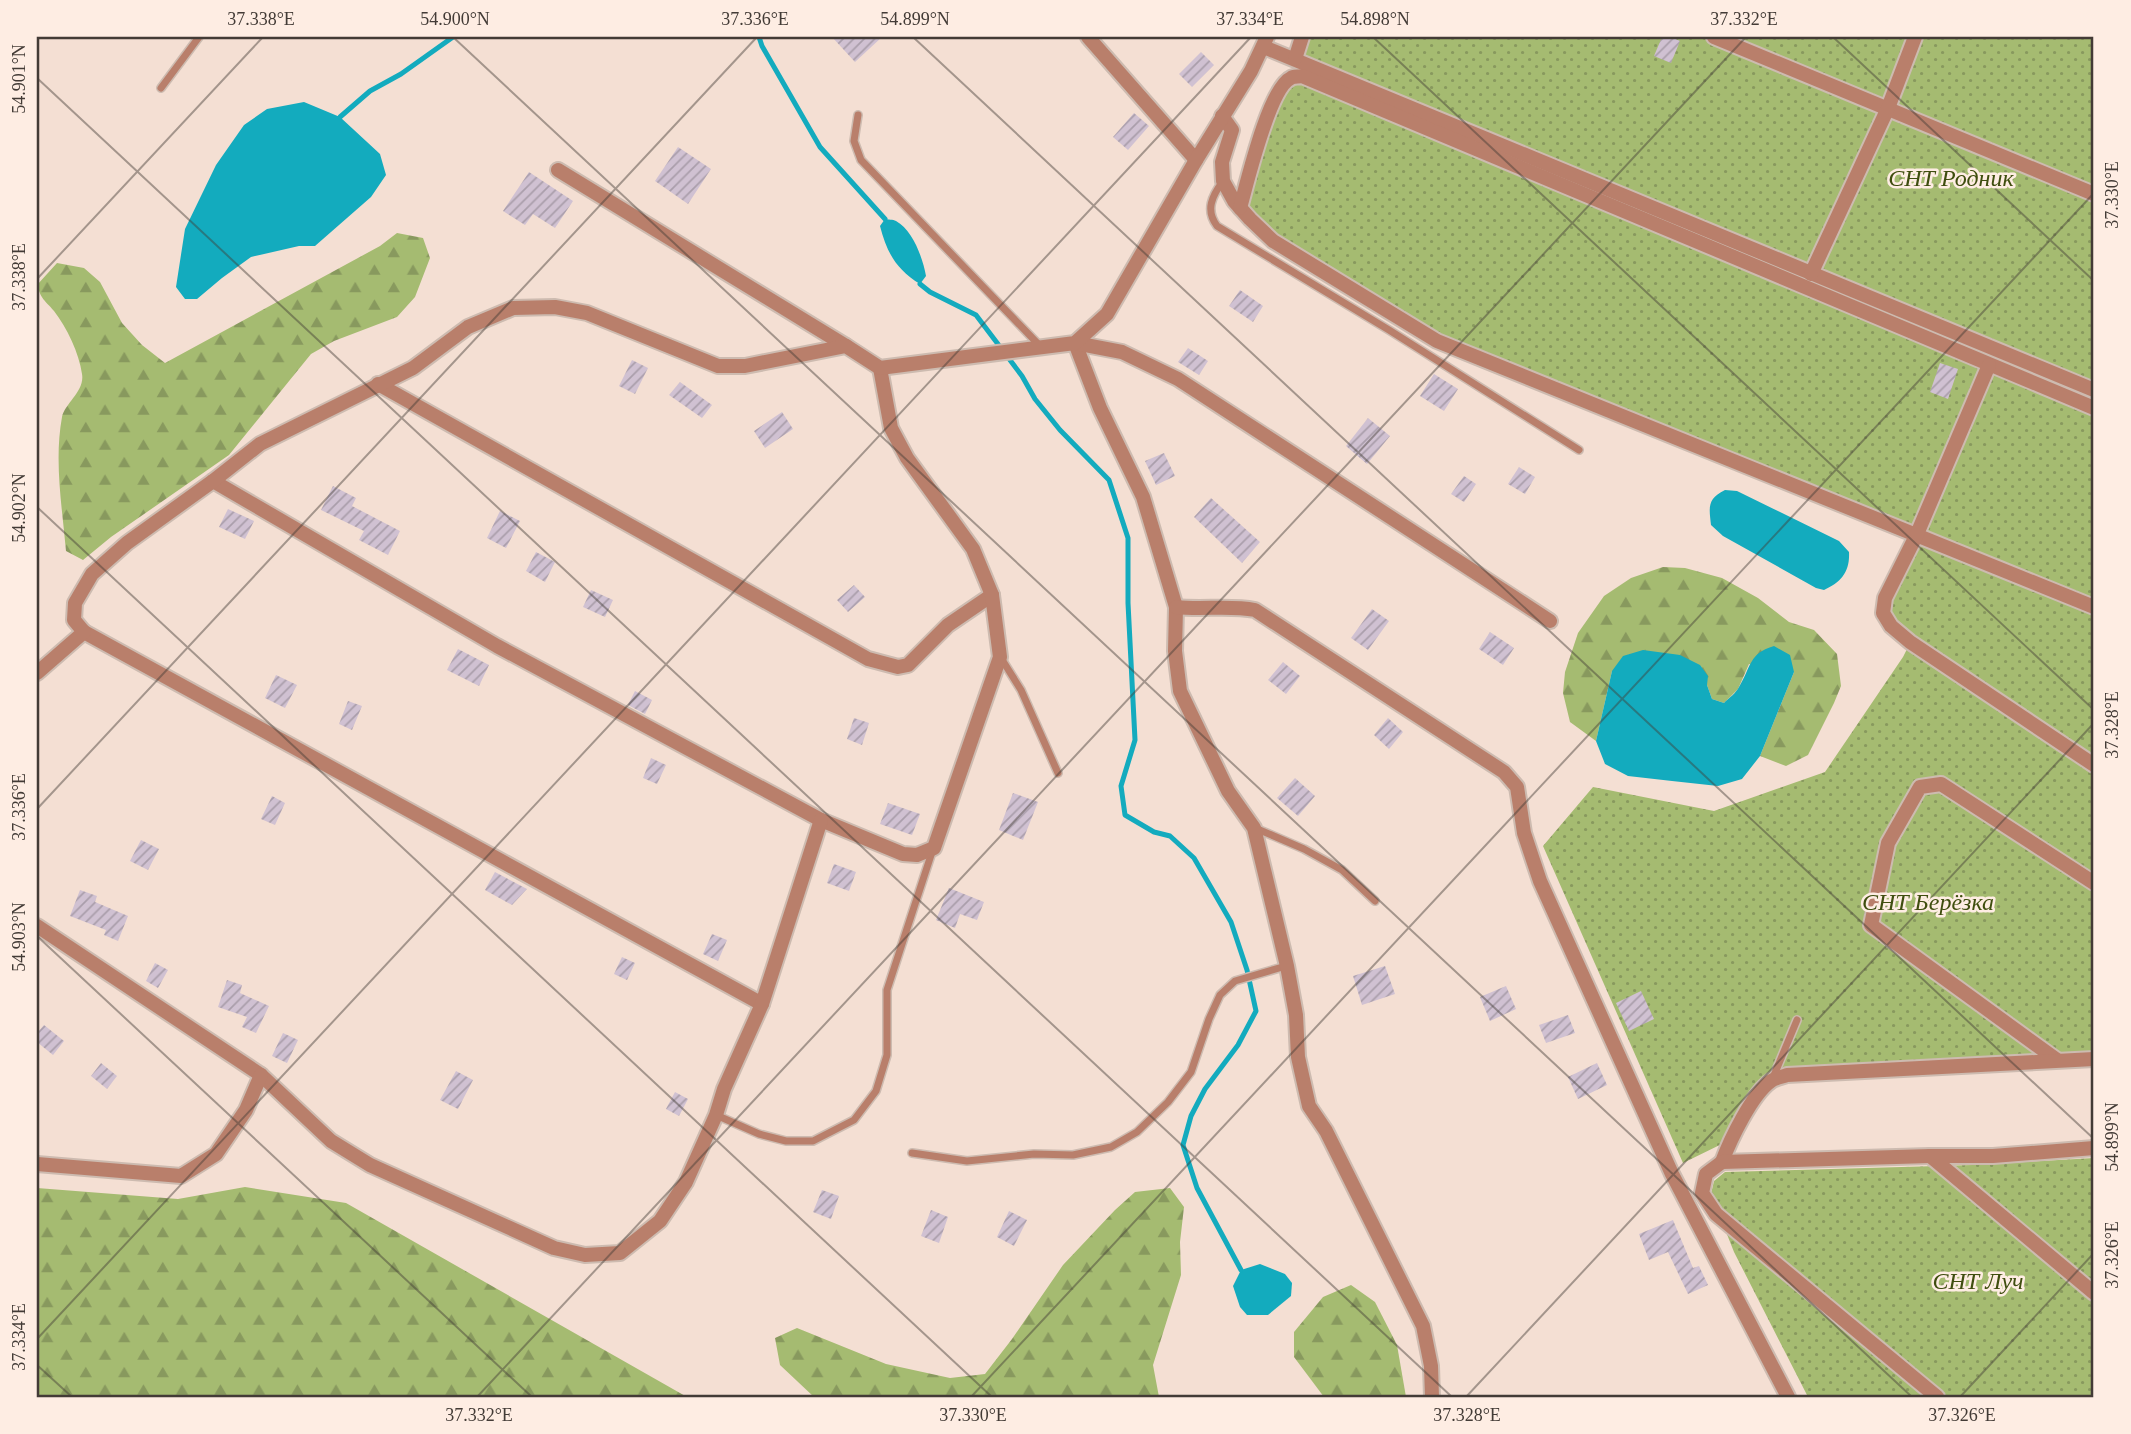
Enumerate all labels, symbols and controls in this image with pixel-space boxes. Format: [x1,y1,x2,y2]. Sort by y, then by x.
text: 37.338°E [227,9,295,29]
text: 54.900°N [420,9,490,29]
text: 37.336°E [721,9,789,29]
text: 54.899°N [880,9,950,29]
text: 37.334°E [1216,9,1284,29]
text: 54.898°N [1340,9,1410,29]
text: 37.332°E [1710,9,1778,29]
text: 54.901°N [9,44,29,114]
text: 37.330°E [2102,161,2122,229]
park label: СНТ Родник [1888,165,2014,191]
text: 37.338°E [9,243,29,311]
text: 54.902°N [9,473,29,543]
text: 37.328°E [2102,691,2122,759]
text: 37.336°E [9,773,29,841]
park label: СНТ Берёзка [1862,889,1994,915]
text: 54.903°N [9,902,29,972]
text: 54.899°N [2102,1102,2122,1172]
text: 37.326°E [2102,1221,2122,1289]
park label: СНТ Луч [1932,1268,2024,1294]
text: 37.334°E [9,1303,29,1371]
text: 37.332°E [445,1405,513,1425]
text: 37.330°E [939,1405,1007,1425]
text: 37.328°E [1433,1405,1501,1425]
text: 37.326°E [1928,1405,1996,1425]

